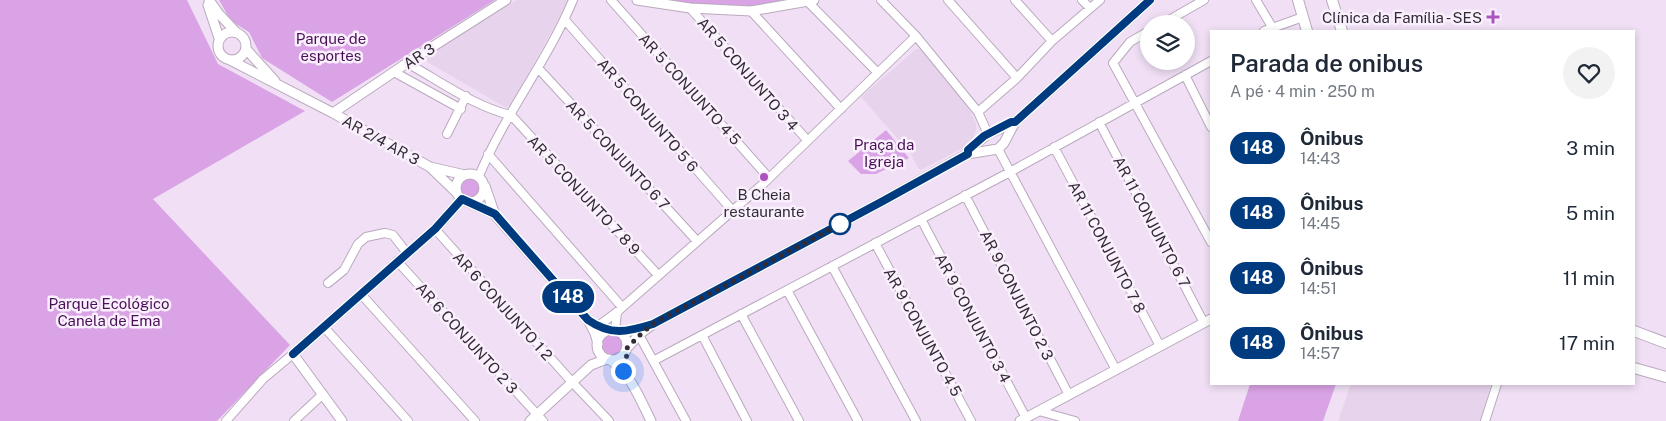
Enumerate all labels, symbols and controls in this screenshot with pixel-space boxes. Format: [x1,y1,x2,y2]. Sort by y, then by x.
place label: Clínica da Família - SES [1322,9,1482,26]
marker: Clínica da Família - SES [1486,10,1500,24]
street label: AR 5 CONJUNTO 3 4 [694,14,802,134]
map controls [1140,15,1195,70]
button: layers [1140,15,1195,70]
park label: Parque de esportes [296,30,366,64]
street label: AR 5 CONJUNTO 4 5 [635,30,745,148]
street label: AR 3 [400,40,438,72]
button: heart [1563,47,1615,99]
text: Parada de onibus [1230,49,1423,77]
street label: AR 5 CONJUNTO 5 6 [594,55,702,175]
text: A pé · 4 min · 250 m [1230,82,1375,101]
street label: AR 5 CONJUNTO 6 7 [563,97,673,213]
street label: AR 2/4 AR 3 [339,112,423,168]
text: Ônibus [1300,127,1363,149]
street label: AR 5 CONJUNTO 7 8 9 [524,132,644,258]
park label: Praça da Igreja [854,136,914,170]
text: 148 [1242,137,1273,158]
text: 3 min [1566,137,1615,159]
text: 14:43 [1300,149,1340,168]
street label: AR 11 CONJUNTO 6 7 [1110,154,1194,290]
marker: B Cheia restaurante [758,171,770,183]
street label: AR 11 CONJUNTO 7 8 [1065,178,1149,316]
place label: B Cheia restaurante [724,186,804,220]
text: Ônibus [1300,192,1363,214]
text: 148 [1242,202,1273,223]
text: 5 min [1566,202,1615,224]
unlabelled marker [829,213,851,235]
text: 14:45 [1300,214,1340,233]
street label: AR 9 CONJUNTO 2 3 [977,227,1057,363]
street label: AR 6 CONJUNTO 1 2 [450,248,556,364]
street label: AR 9 CONJUNTO 3 4 [932,251,1014,385]
text: Ônibus [1300,257,1363,279]
street label: AR 9 CONJUNTO 4 5 [881,265,965,399]
text: 148 [1242,267,1273,288]
text: 11 min [1563,267,1615,289]
street label: AR 6 CONJUNTO 2 3 [413,279,521,397]
text: 14:51 [1300,279,1337,298]
line badge: 148 [539,281,597,313]
text: 148 [552,286,584,307]
park label: Parque Ecológico Canela de Ema [48,295,170,329]
text: Ônibus [1300,322,1363,344]
text: 148 [1242,332,1273,353]
text: 17 min [1559,332,1615,354]
text: 14:57 [1300,344,1340,363]
your location [611,359,636,384]

